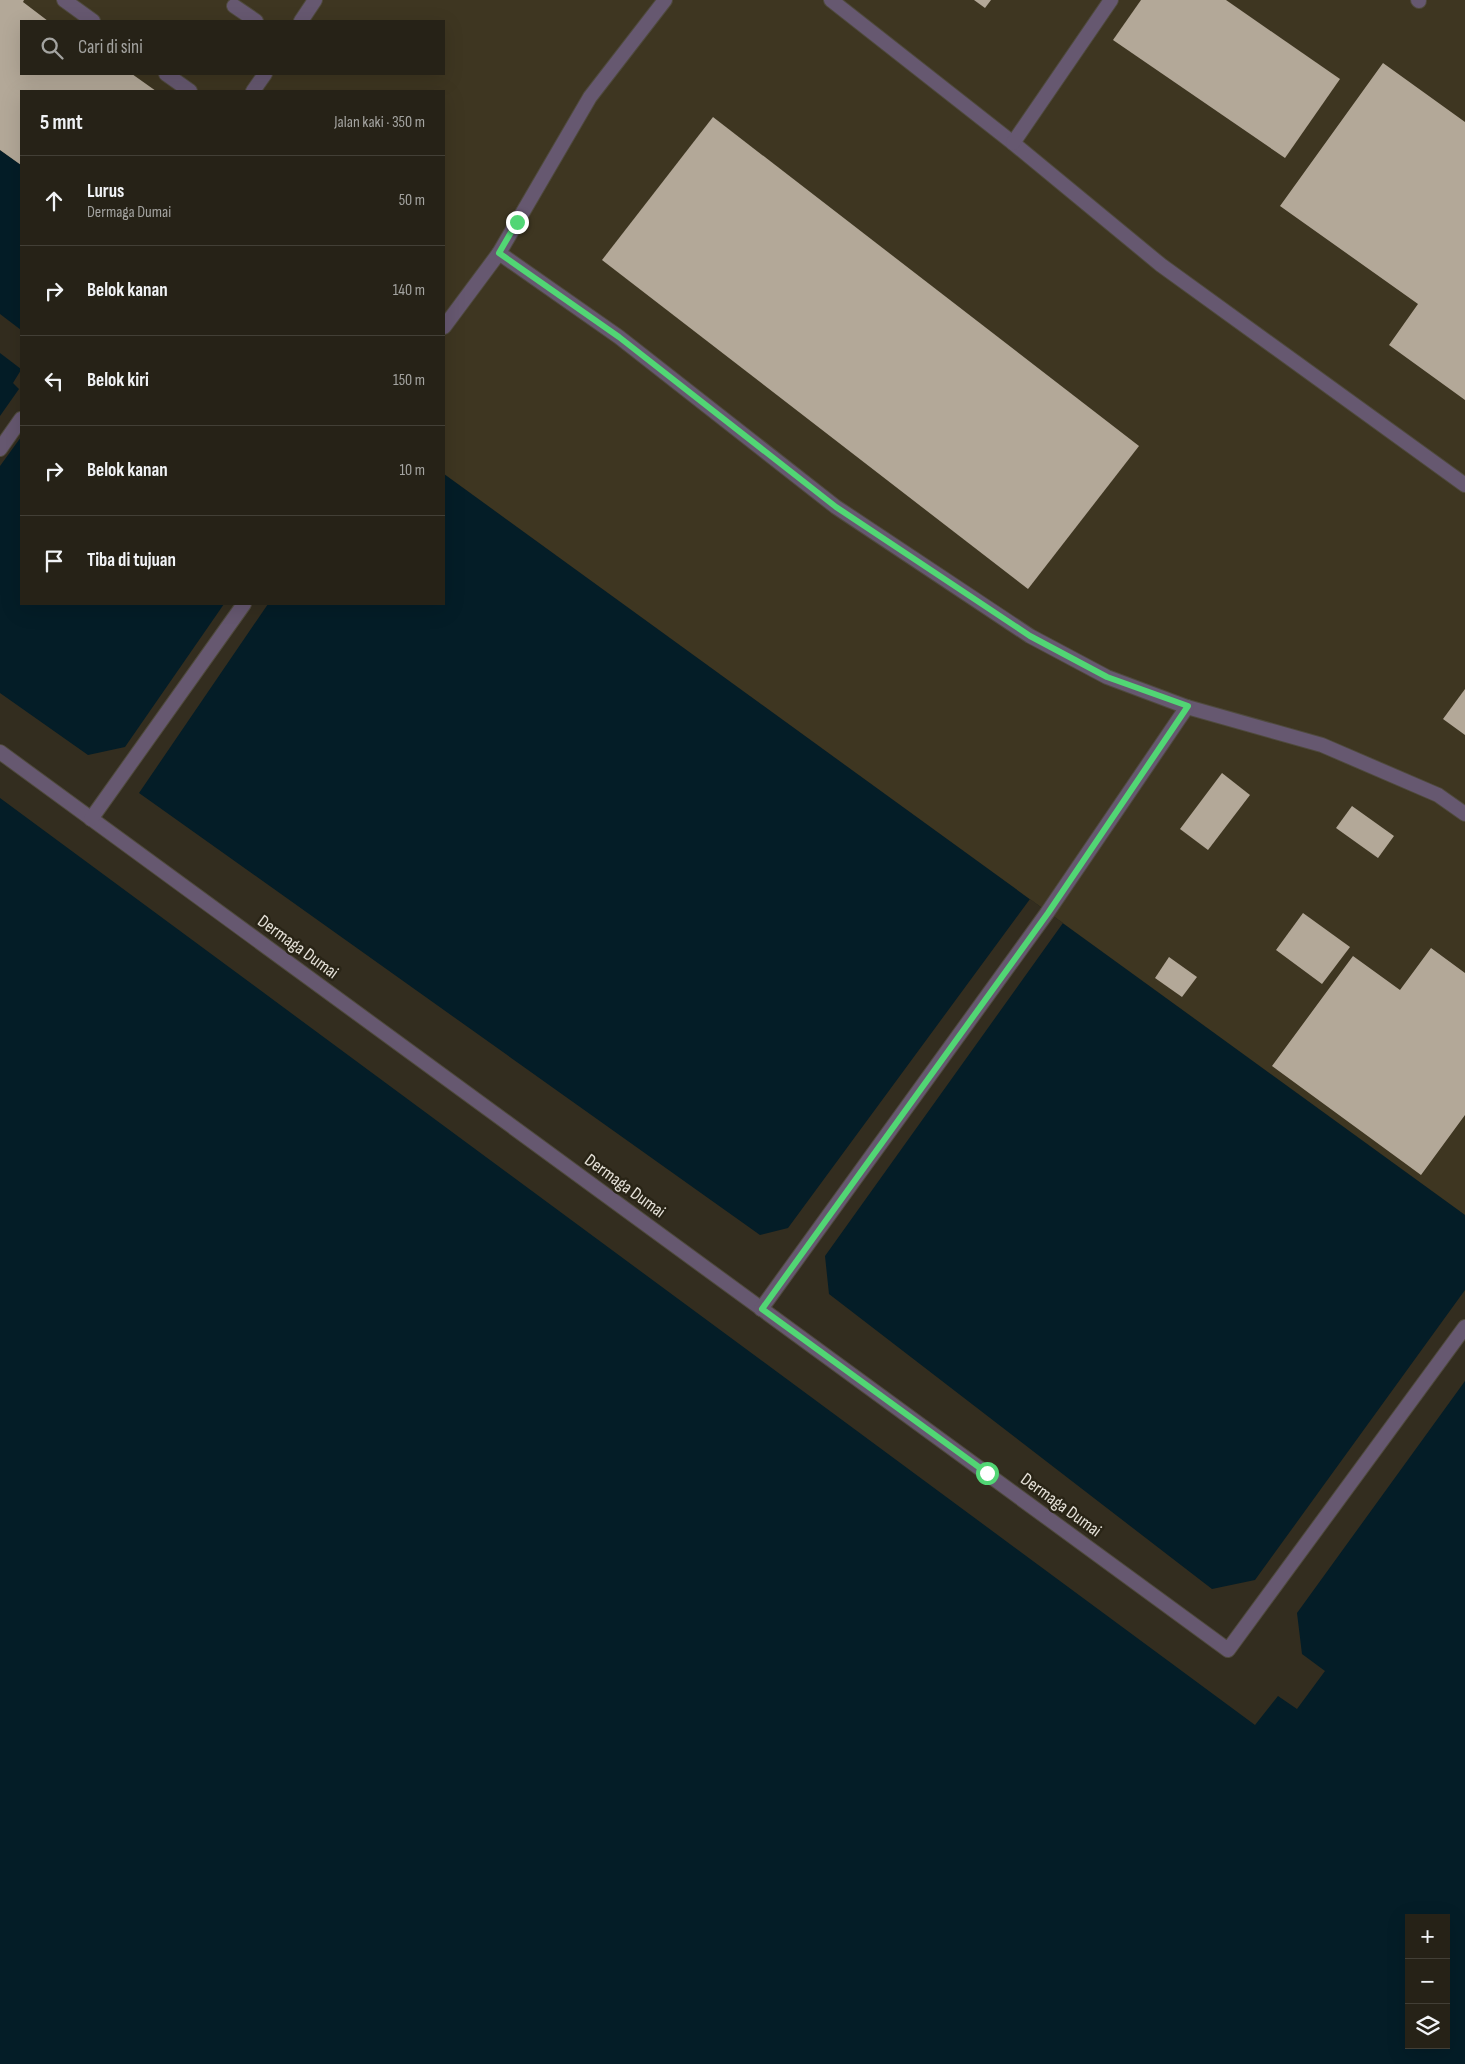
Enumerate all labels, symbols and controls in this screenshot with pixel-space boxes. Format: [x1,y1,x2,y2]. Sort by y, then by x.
search box [20,20,445,75]
icon: search [38,34,66,62]
text: Cari di sini [78,36,143,59]
text: 5 mnt [40,110,83,135]
text: Jalan kaki · 350 m [334,113,425,132]
text: Lurus [87,180,124,203]
icon: ahead [40,187,68,215]
text: 50 m [399,191,425,210]
text: Dermaga Dumai [87,203,171,222]
route end [506,211,529,234]
icon: right [40,277,68,305]
text: Belok kanan [87,279,168,302]
text: 140 m [393,281,425,300]
icon: left [40,367,68,395]
text: Belok kiri [87,369,149,392]
text: 150 m [393,371,425,390]
icon: right [40,457,68,485]
text: Belok kanan [87,459,168,482]
text: 10 m [399,461,425,480]
icon: arrive [40,547,68,575]
text: Tiba di tujuan [87,549,176,572]
street label: Dermaga Dumai [254,911,342,983]
street label: Dermaga Dumai [581,1150,669,1222]
route start [976,1462,999,1485]
street label: Dermaga Dumai [1017,1469,1105,1541]
map controls [1405,1914,1450,2049]
button: + [1405,1914,1450,1959]
button: − [1405,1959,1450,2004]
button: layers [1405,2004,1450,2049]

